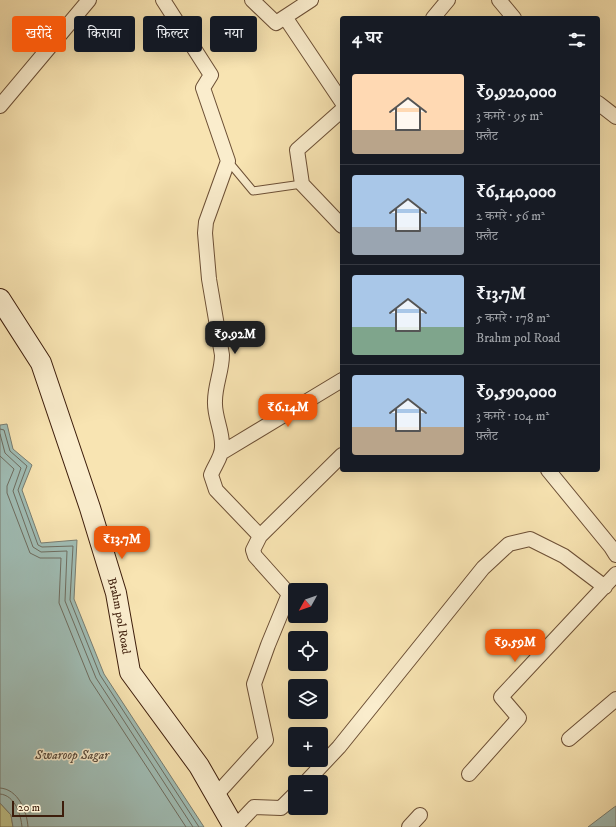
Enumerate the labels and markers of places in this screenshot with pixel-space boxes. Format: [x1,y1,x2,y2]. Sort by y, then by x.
pin: ₹9.92M [202,321,268,355]
pin: ₹6.14M [255,394,321,428]
pin: ₹13.7M [89,526,155,560]
pin: ₹9.59M [482,629,548,663]

